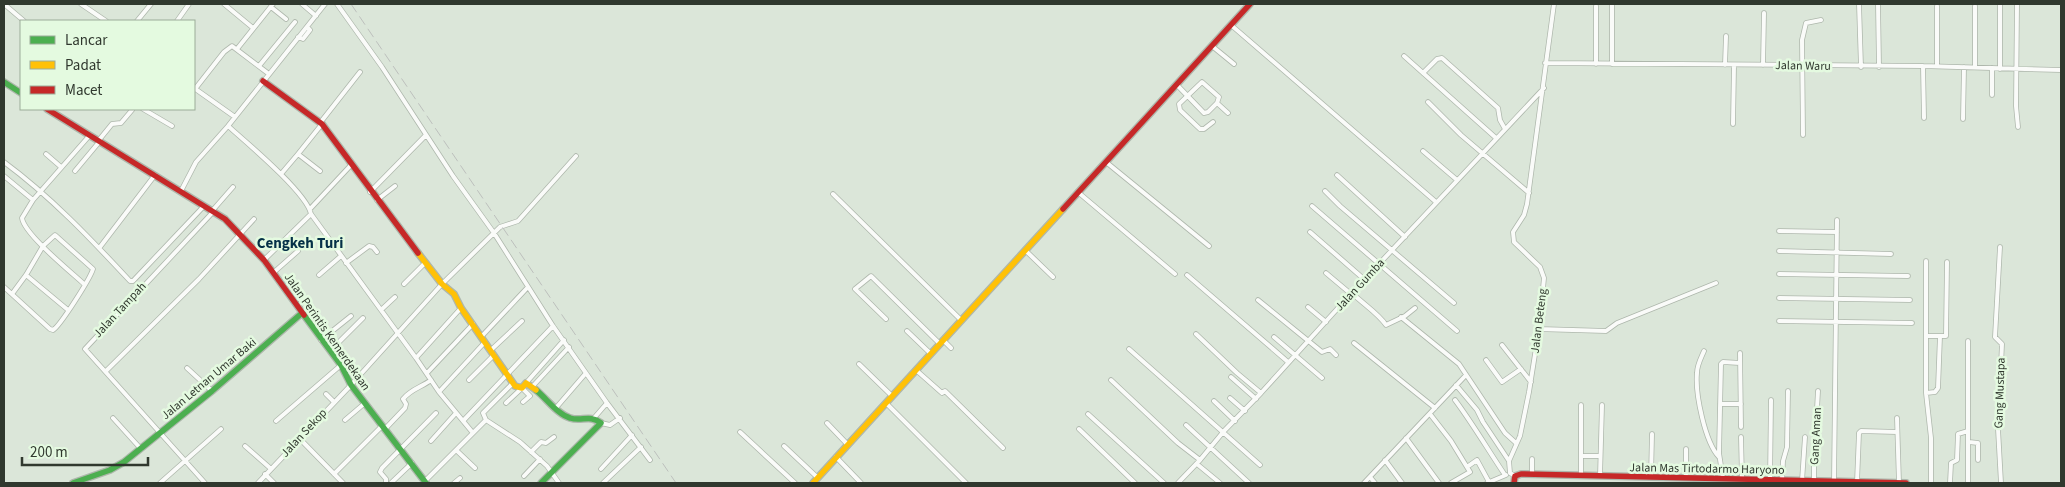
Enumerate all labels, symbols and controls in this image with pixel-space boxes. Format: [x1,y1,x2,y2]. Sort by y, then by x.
legend [20,20,195,110]
text: Lancar [65,30,108,51]
text: Padat [65,55,101,76]
street label: Jalan Waru [1775,57,1831,75]
text: Macet [65,80,102,101]
district label: Cengkeh Turi [257,233,343,254]
street label: Jalan Gumba [1331,255,1389,315]
street label: Jalan Perintis Kemerdekaan [280,270,374,394]
street label: Jalan Tampah [90,278,150,342]
street label: Jalan Beteng [1527,288,1551,354]
street label: Jalan Letnan Umar Baki [158,334,260,424]
street label: Gang Mustapa [1990,357,2010,429]
street label: Jalan Sekop [277,405,331,461]
street label: Gang Aman [1806,407,1826,465]
scale bar [22,434,149,466]
text: 200 m [30,442,68,463]
street label: Jalan Mas Tirtodarmo Haryono [1629,459,1785,479]

